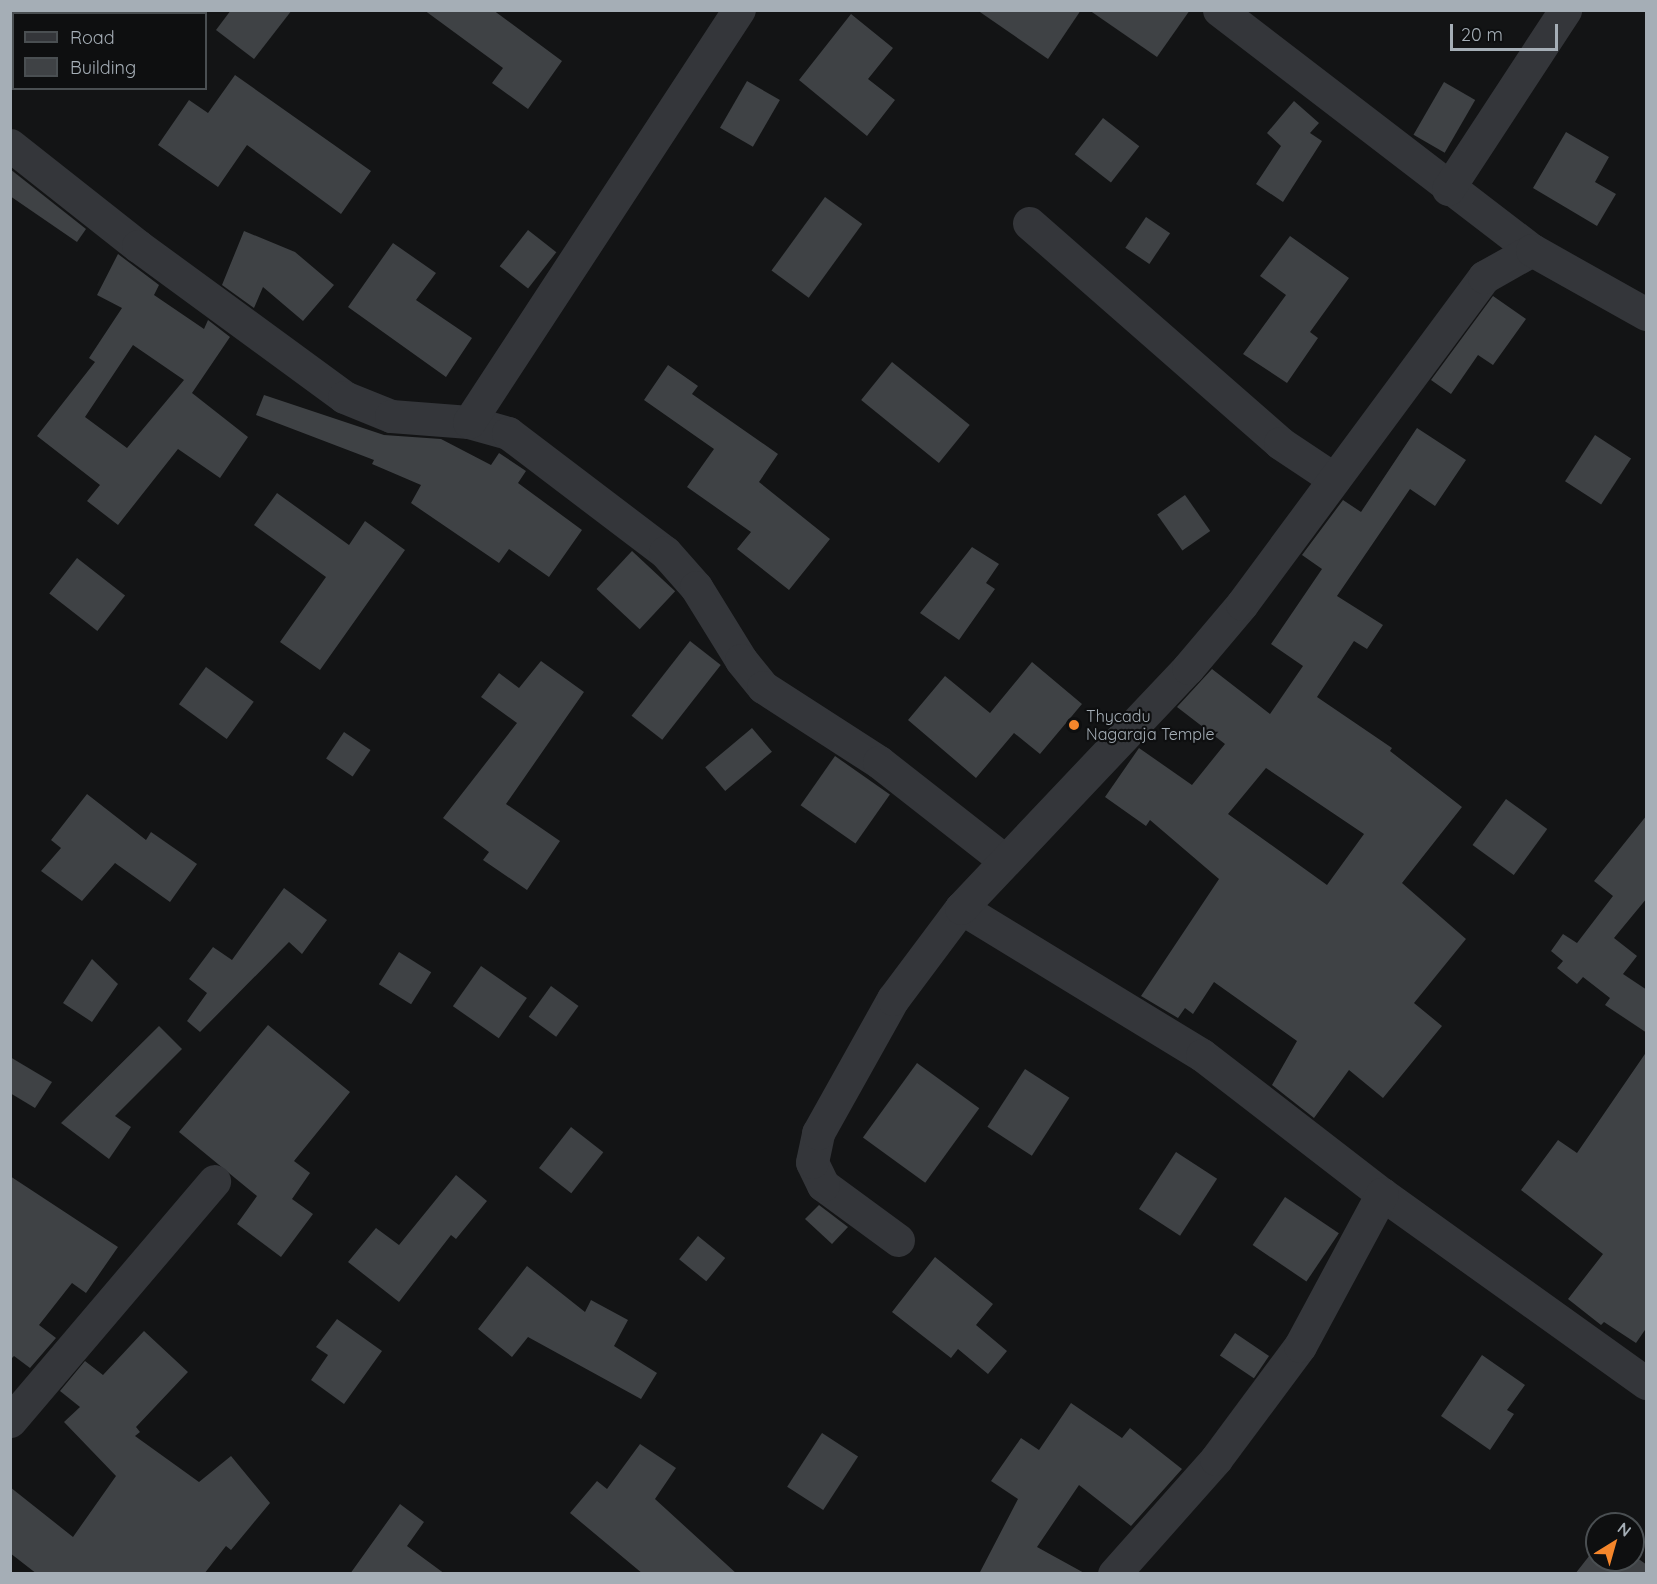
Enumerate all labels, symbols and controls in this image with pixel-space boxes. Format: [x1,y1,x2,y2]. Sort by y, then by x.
legend [12,12,207,90]
scale bar [1453,12,1561,50]
text: 20 m [1461,23,1503,46]
text: Road [70,26,115,49]
text: Building [70,56,136,79]
place label: Thycadu Nagaraja Temple [1086,706,1215,744]
marker: Thycadu Nagaraja Temple [1067,718,1081,732]
north arrow [1585,1512,1645,1572]
text: N [1614,1518,1635,1541]

